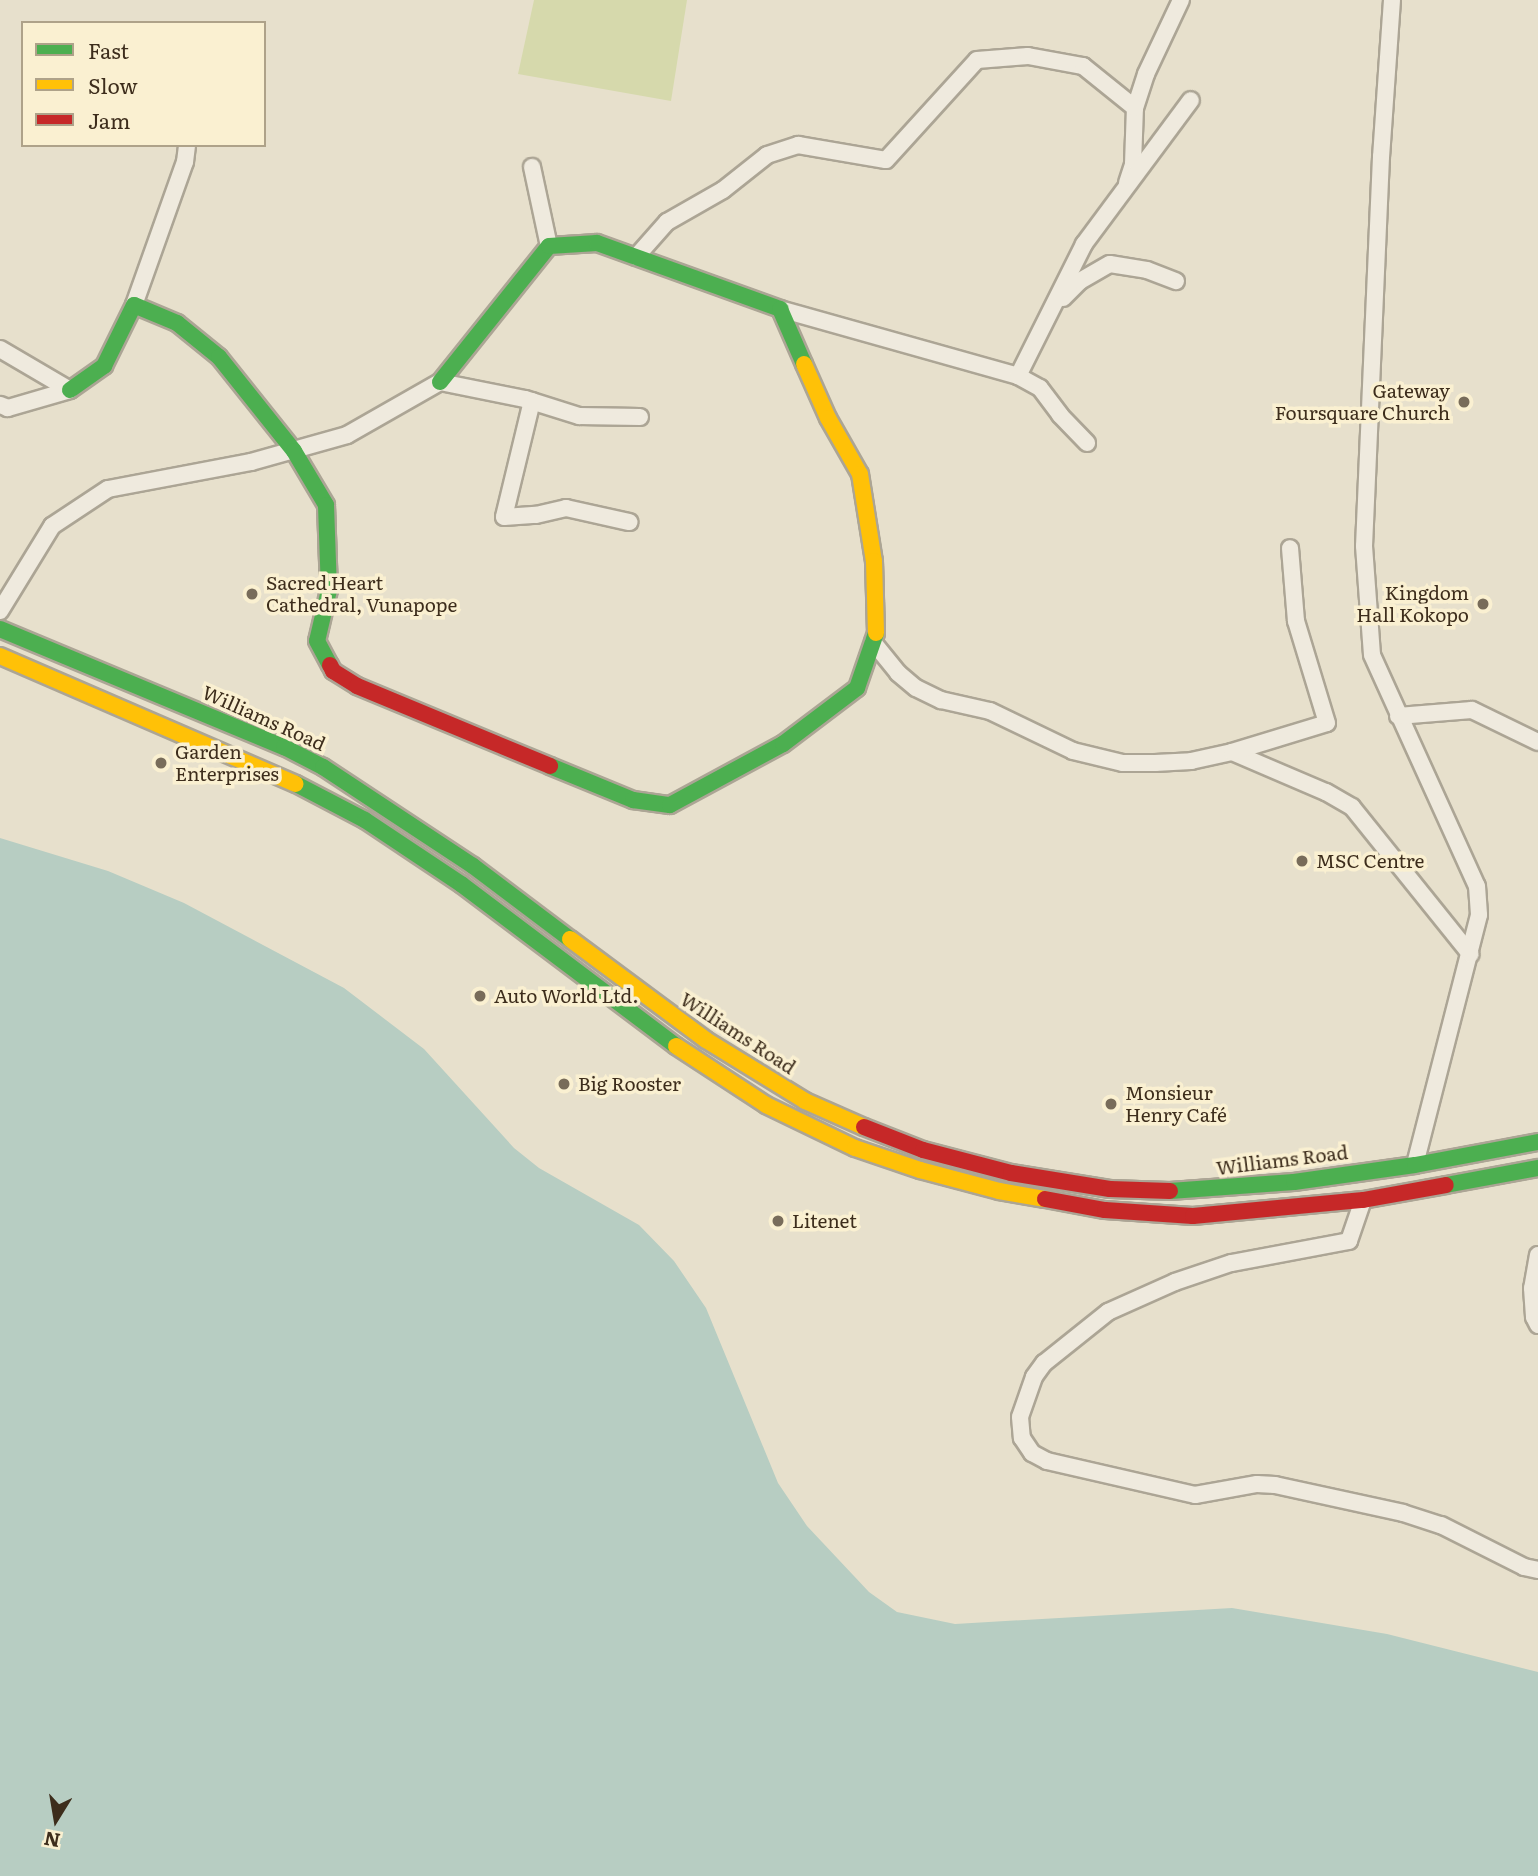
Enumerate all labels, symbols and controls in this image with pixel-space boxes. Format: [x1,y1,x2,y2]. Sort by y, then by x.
legend [21,21,266,147]
text: Fast [88,34,129,65]
text: Slow [88,69,138,100]
text: Jam [88,104,130,135]
place label: Gateway Foursquare Church [1275,380,1450,424]
marker: Gateway Foursquare Church [1456,394,1472,410]
place label: Sacred Heart Cathedral, Vunapope [266,572,457,616]
place label: Kingdom Hall Kokopo [1356,582,1469,626]
marker: Sacred Heart Cathedral, Vunapope [244,586,260,602]
marker: Kingdom Hall Kokopo [1475,596,1491,612]
street label: Williams Road [199,681,329,755]
place label: Garden Enterprises [175,741,279,785]
marker: Garden Enterprises [153,755,169,771]
place label: MSC Centre [1316,850,1424,872]
marker: MSC Centre [1294,853,1310,869]
place label: Auto World Ltd. [494,985,638,1007]
street label: Williams Road [676,987,800,1079]
marker: Auto World Ltd. [472,988,488,1004]
place label: Big Rooster [578,1073,681,1095]
marker: Big Rooster [556,1076,572,1092]
place label: Monsieur Henry Café [1125,1082,1227,1126]
marker: Monsieur Henry Café [1103,1096,1119,1112]
street label: Williams Road [1215,1141,1349,1179]
place label: Litenet [792,1210,857,1232]
marker: Litenet [770,1213,786,1229]
north arrow [21,1785,91,1855]
text: N [41,1825,63,1856]

